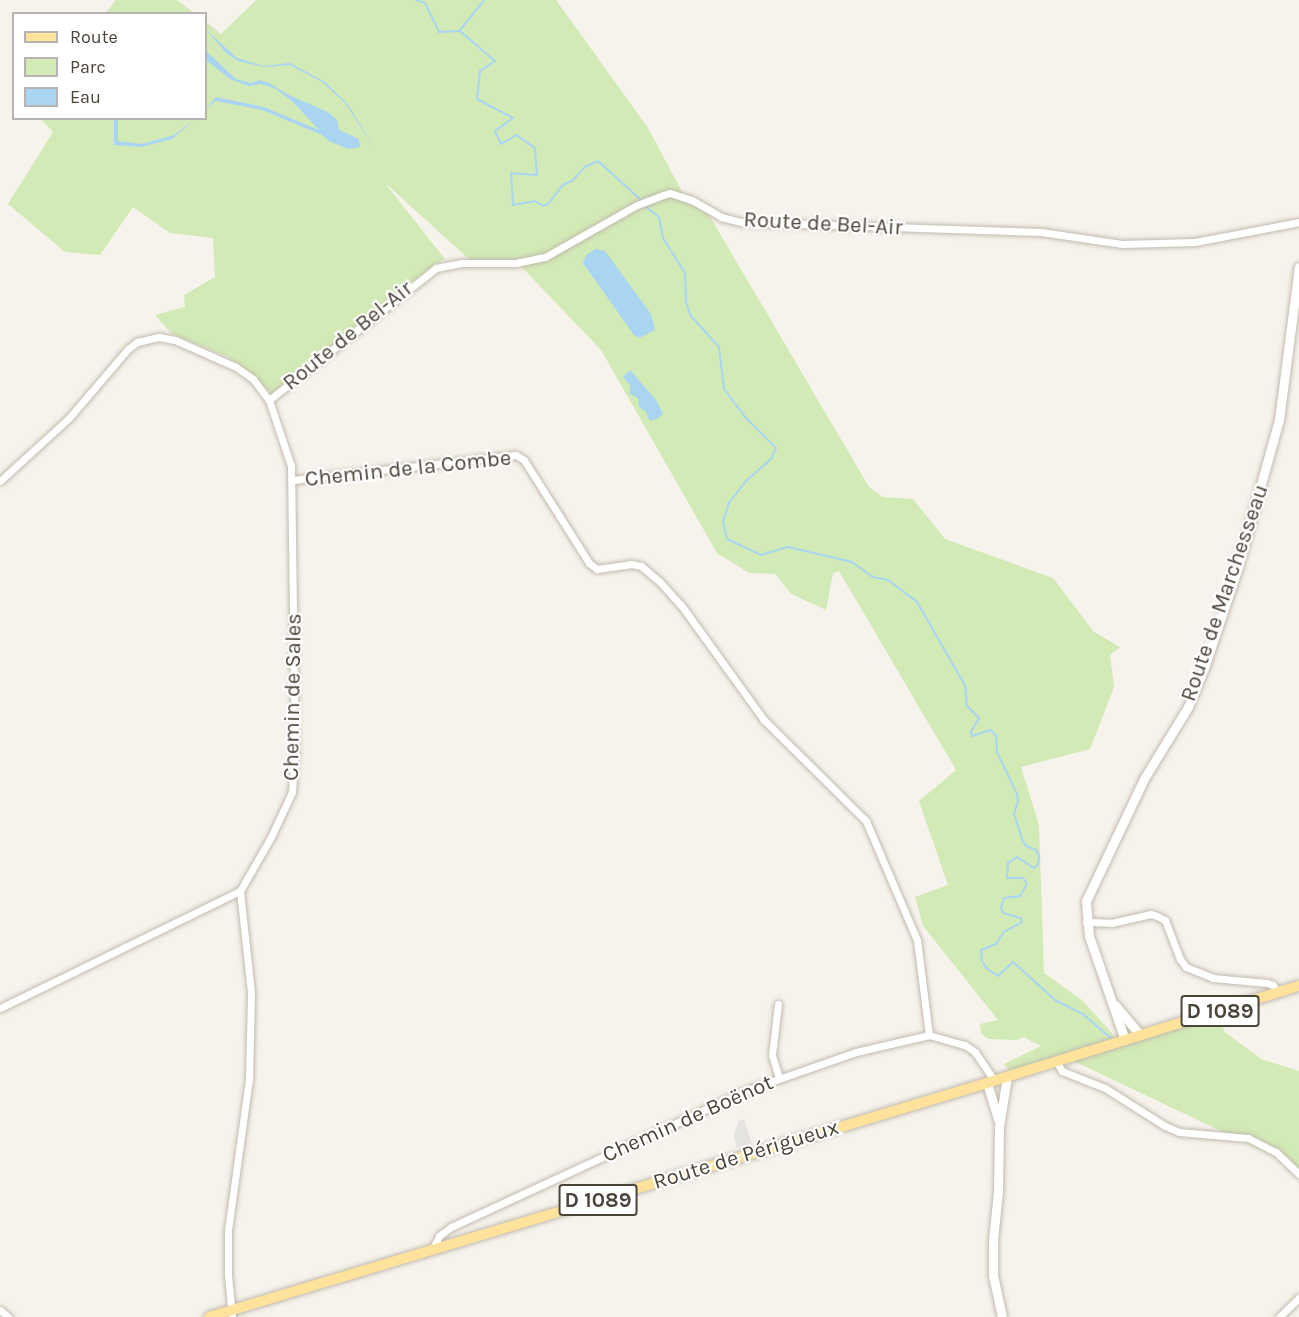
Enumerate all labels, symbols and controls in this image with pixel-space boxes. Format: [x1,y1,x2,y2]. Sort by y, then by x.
legend [12,12,207,120]
text: Route [70,26,118,48]
text: Parc [70,56,106,78]
text: Eau [70,86,101,108]
street label: Route de Bel-Air [743,207,903,241]
street label: Route de Bel-Air [278,276,418,396]
street label: Chemin de la Combe [304,445,512,493]
street label: Route de Marchesseau [1175,481,1275,705]
street label: Chemin de Sales [278,613,308,781]
road number: D 1089 [1180,993,1260,1029]
street label: Chemin de Boënot [599,1070,777,1168]
street label: Route de Périgueux [650,1114,842,1196]
road number: D 1089 [558,1182,638,1218]

